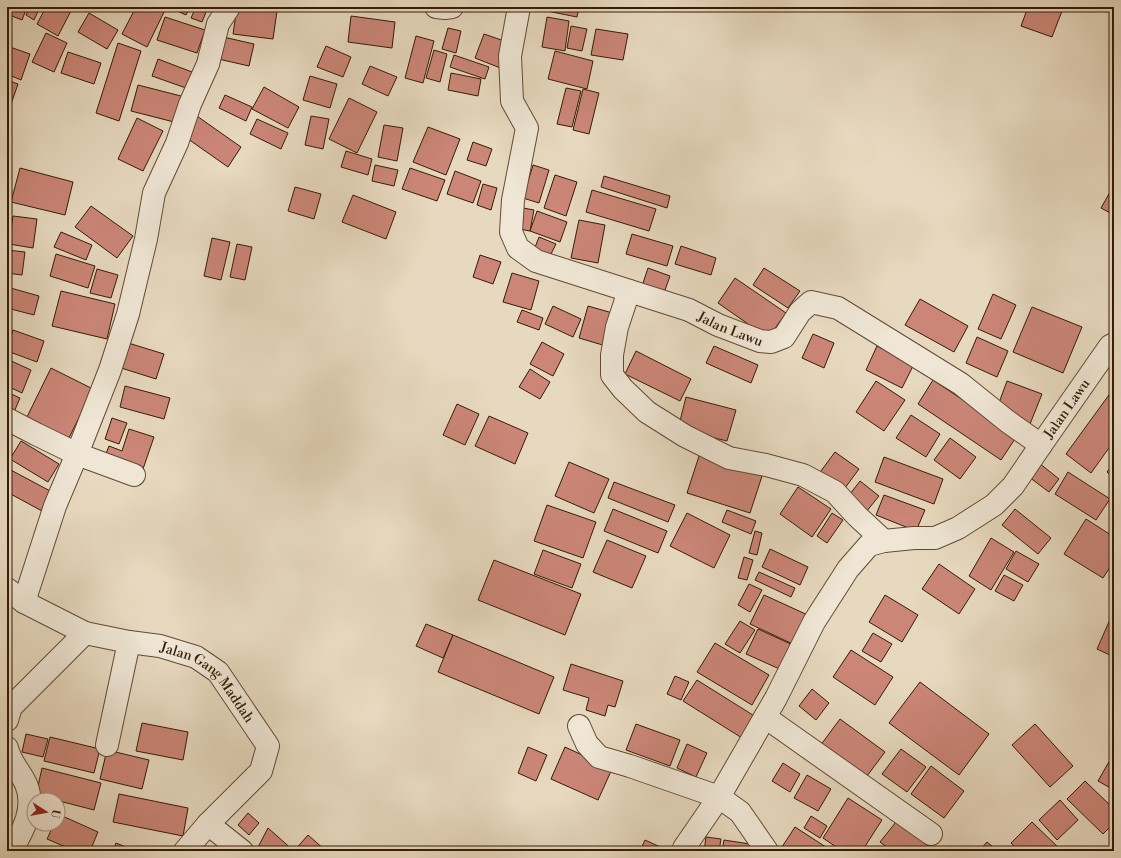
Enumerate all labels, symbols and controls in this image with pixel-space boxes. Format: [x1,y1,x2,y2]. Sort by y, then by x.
street label: Jalan Lawu [693,307,765,351]
street label: Jalan Lawu [1039,375,1095,444]
street label: Jalan Gang Maddah [157,638,258,727]
north arrow [26,792,66,832]
text: U [47,808,63,820]

